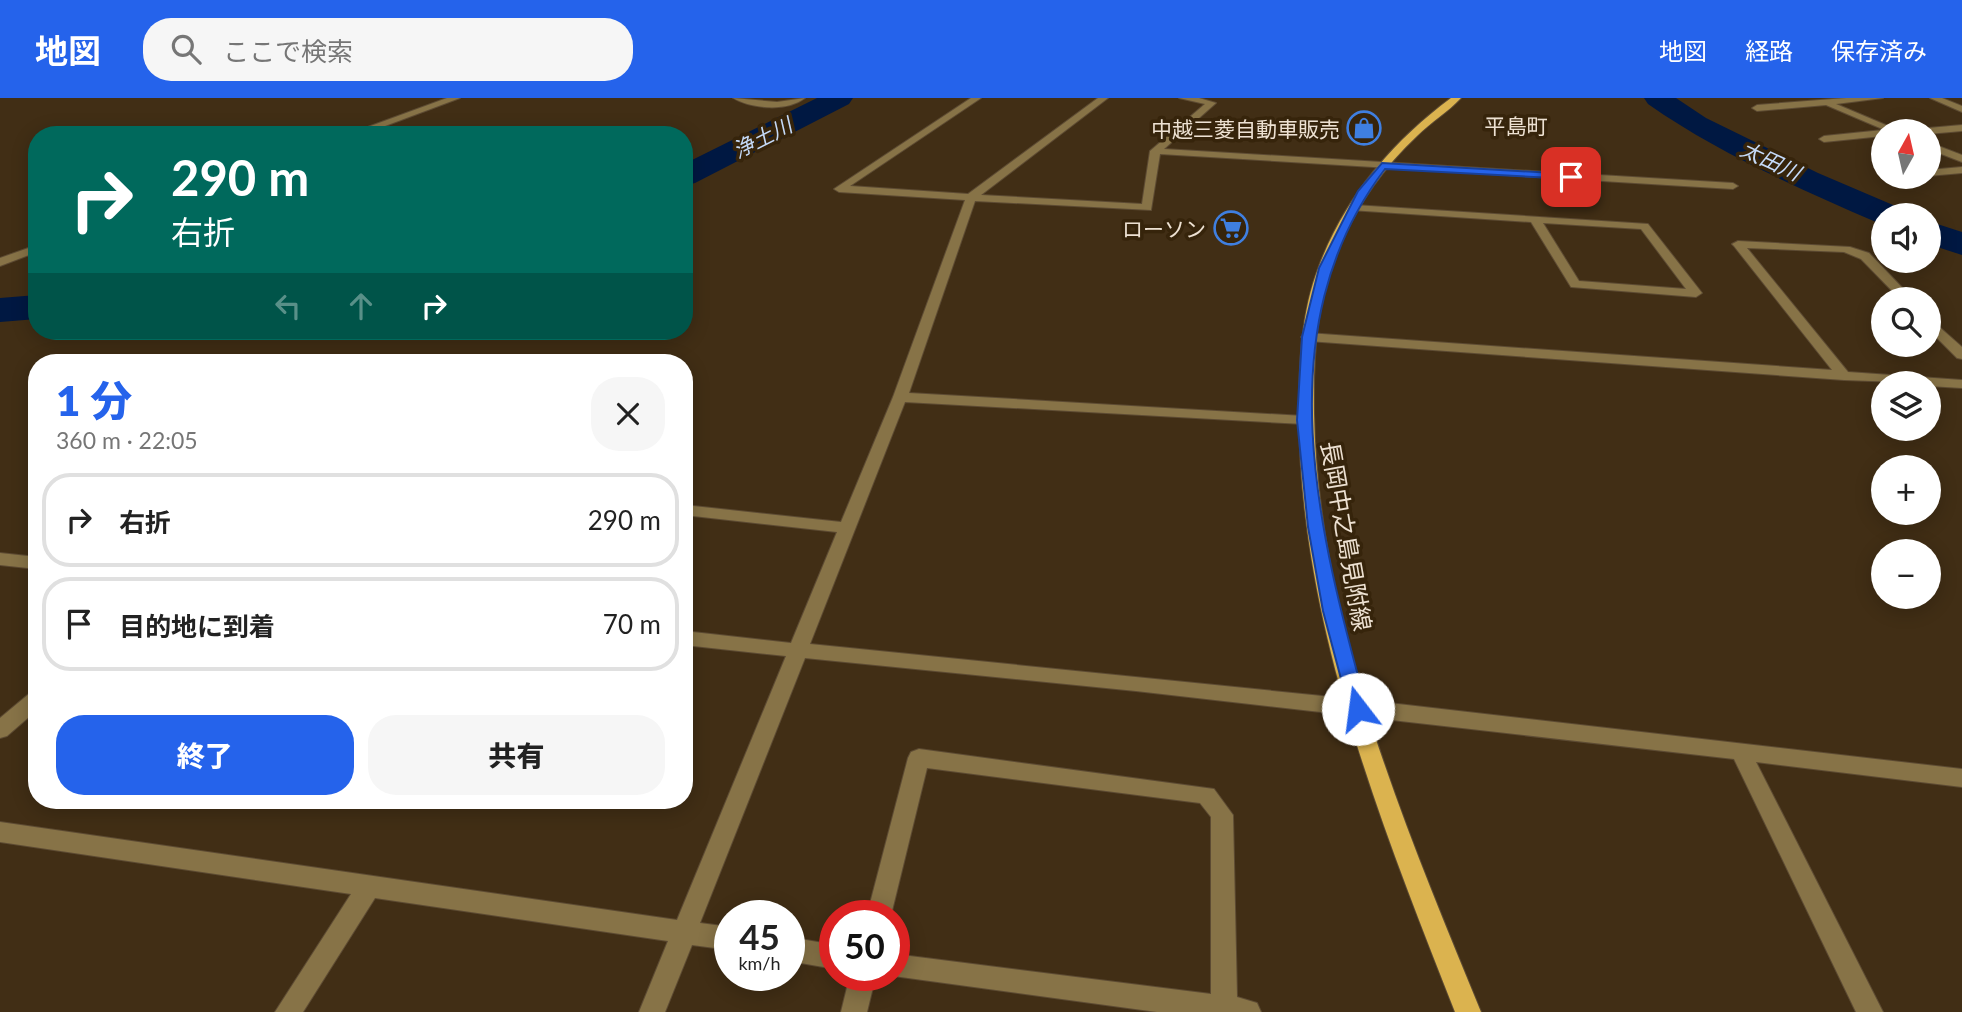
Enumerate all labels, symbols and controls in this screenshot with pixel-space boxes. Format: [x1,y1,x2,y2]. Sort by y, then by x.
search box [143,18,633,81]
text: 地図 [35,30,101,70]
icon: search [167,30,205,68]
text: ここで検索 [223,35,353,67]
text: 地図 [1659,36,1707,65]
text: 経路 [1745,36,1793,65]
text: 保存済み [1831,36,1927,65]
shop icon: 中越三菱自動車販売 [1345,109,1383,147]
water label: 浄土川 [728,111,798,162]
district label: 平島町 [1485,113,1548,138]
place label: 中越三菱自動車販売 [1151,116,1340,141]
north arrow [1871,119,1941,189]
map controls [1871,119,1941,609]
water label: 太田川 [1737,135,1807,185]
pin [1541,147,1601,207]
text: 290 m [171,148,309,206]
icon: right [56,154,147,245]
icon: arrive [1552,158,1590,196]
button: sound [1871,203,1941,273]
supermarket icon: ローソン [1212,209,1250,247]
text: 右折 [171,212,235,251]
place label: ローソン [1122,216,1206,241]
icon: left [269,287,307,325]
icon: ahead [342,287,380,325]
icon: right [415,287,453,325]
button: search [1871,287,1941,357]
button: layers [1871,371,1941,441]
text: 1 分 [56,375,132,425]
button: close [591,377,665,451]
text: 360 m · 22:05 [56,426,198,454]
street label: 長岡中之島見附線 [1316,439,1378,633]
button: + [1871,455,1941,525]
icon: right [60,501,98,539]
text: 290 m [588,504,661,536]
text: 右折 [119,506,171,538]
button: − [1871,539,1941,609]
icon: arrive [60,605,98,643]
text: 70 m [603,608,661,640]
text: 目的地に到着 [119,610,275,642]
position arrow [1321,672,1395,746]
button: 終了 [56,715,354,795]
button: 共有 [368,715,665,795]
speed limit sign: 50 [819,900,910,991]
text: 45 [739,915,780,957]
text: km/h [738,952,781,974]

